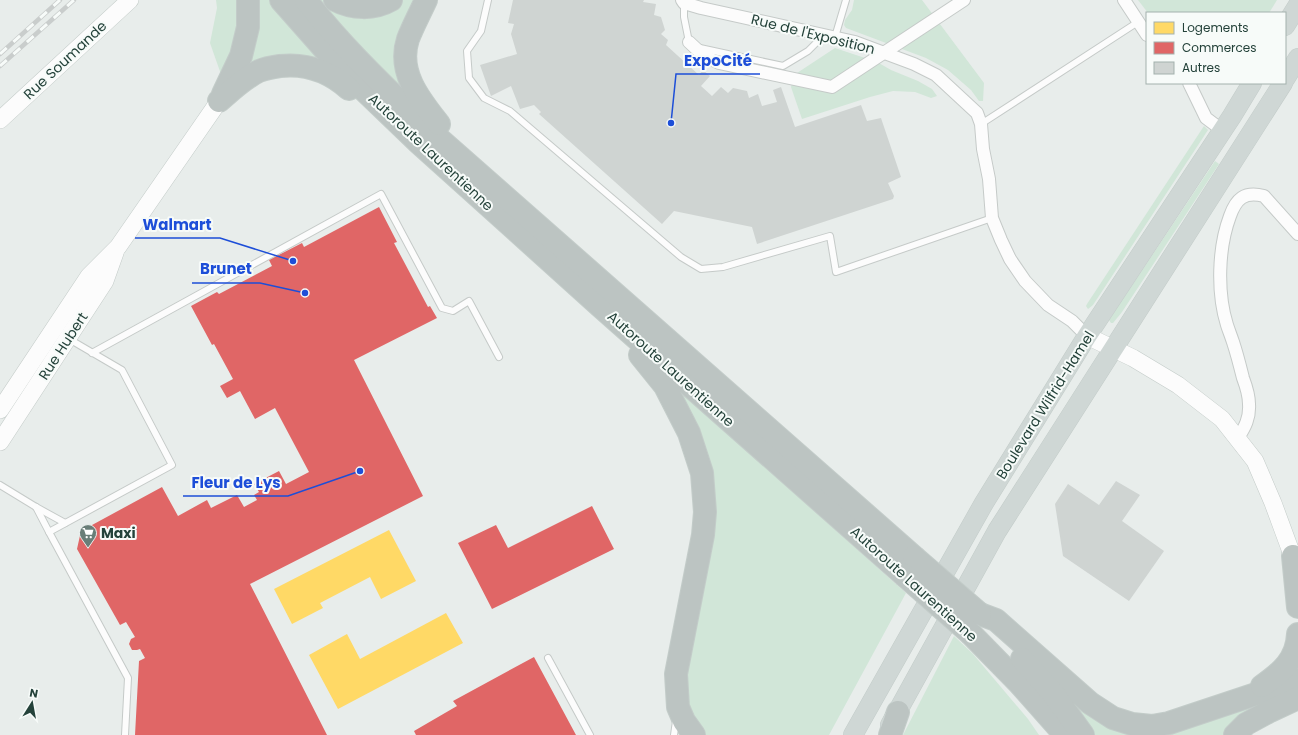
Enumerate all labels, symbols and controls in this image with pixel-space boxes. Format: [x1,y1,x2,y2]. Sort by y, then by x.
street label: Rue de l'Exposition [749,9,877,59]
legend [1146,12,1286,84]
street label: Rue Soumande [19,16,111,104]
text: Logements [1182,19,1249,36]
text: Commerces [1182,39,1257,56]
callout: ExpoCité [676,47,760,74]
text: ExpoCité [684,50,752,71]
text: Autres [1182,59,1220,76]
street label: Autoroute Laurentienne [364,89,498,216]
callout: Walmart [135,211,220,238]
text: Walmart [143,214,211,235]
callout: Brunet [192,256,260,283]
text: Brunet [200,258,252,279]
street label: Autoroute Laurentienne [603,307,739,432]
street label: Rue Hubert [34,308,92,384]
street label: Boulevard Wilfrid-Hamel [991,327,1099,483]
callout: Fleur de Lys [183,469,288,496]
text: Fleur de Lys [191,472,281,493]
street label: Autoroute Laurentienne [846,522,982,647]
supermarket icon: Maxi [78,523,98,548]
place label: Maxi [101,523,136,543]
north arrow [12,683,52,723]
text: N [28,685,39,702]

